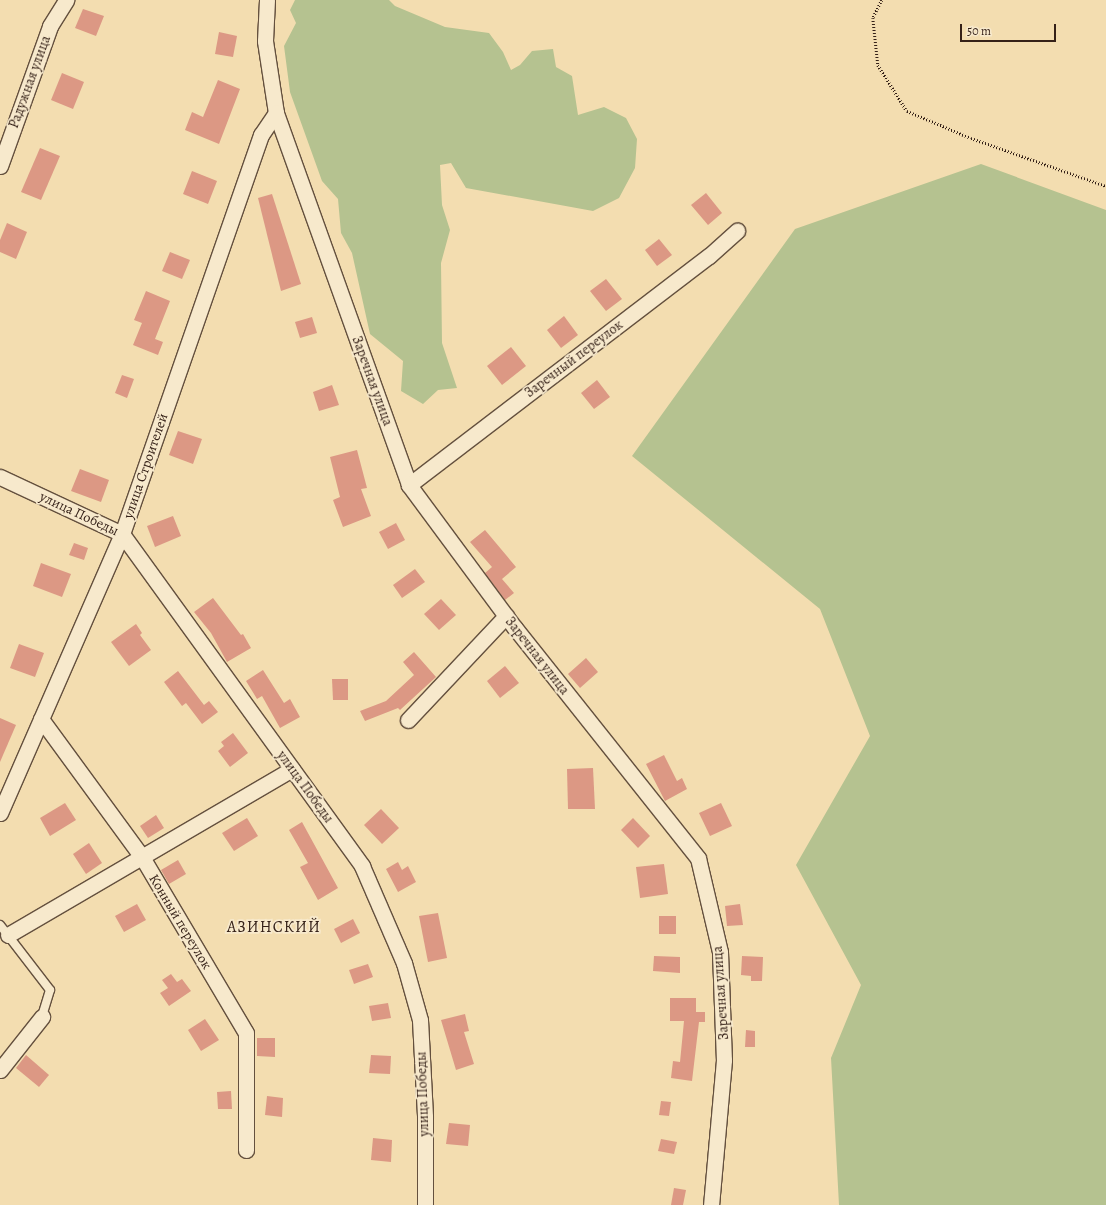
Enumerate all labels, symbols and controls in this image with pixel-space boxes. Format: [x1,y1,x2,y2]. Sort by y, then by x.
scale bar [962,16,1058,42]
text: 50 m [967,23,991,39]
street label: Радужная улица [5,33,55,131]
street label: Заречный переулок [522,317,626,401]
street label: Заречная улица [348,334,396,428]
street label: улица Строителей [120,411,172,521]
street label: улица Победы [37,488,121,540]
street label: Заречная улица [501,614,573,698]
street label: улица Победы [273,748,337,826]
street label: Конный переулок [145,871,215,973]
district label: АЗИНСКИЙ [227,917,321,937]
street label: Заречная улица [709,945,733,1041]
street label: улица Победы [413,1051,433,1137]

